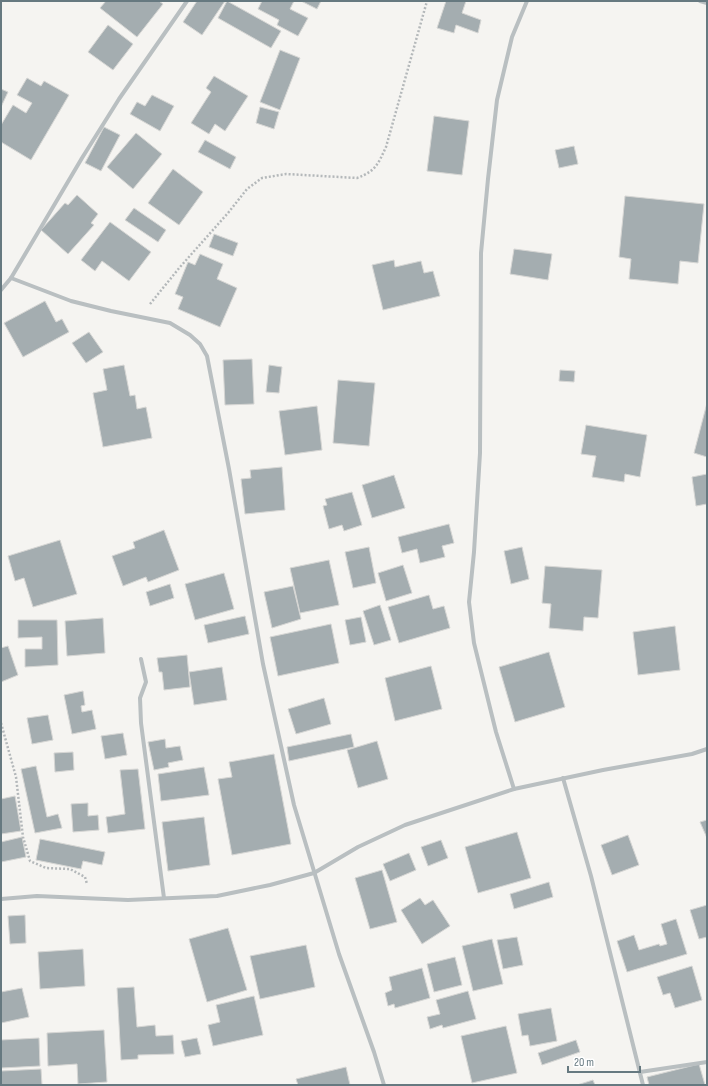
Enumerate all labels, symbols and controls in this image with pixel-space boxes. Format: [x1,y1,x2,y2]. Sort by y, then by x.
scale bar [568,1048,640,1074]
text: 20 m [574,1055,594,1070]

